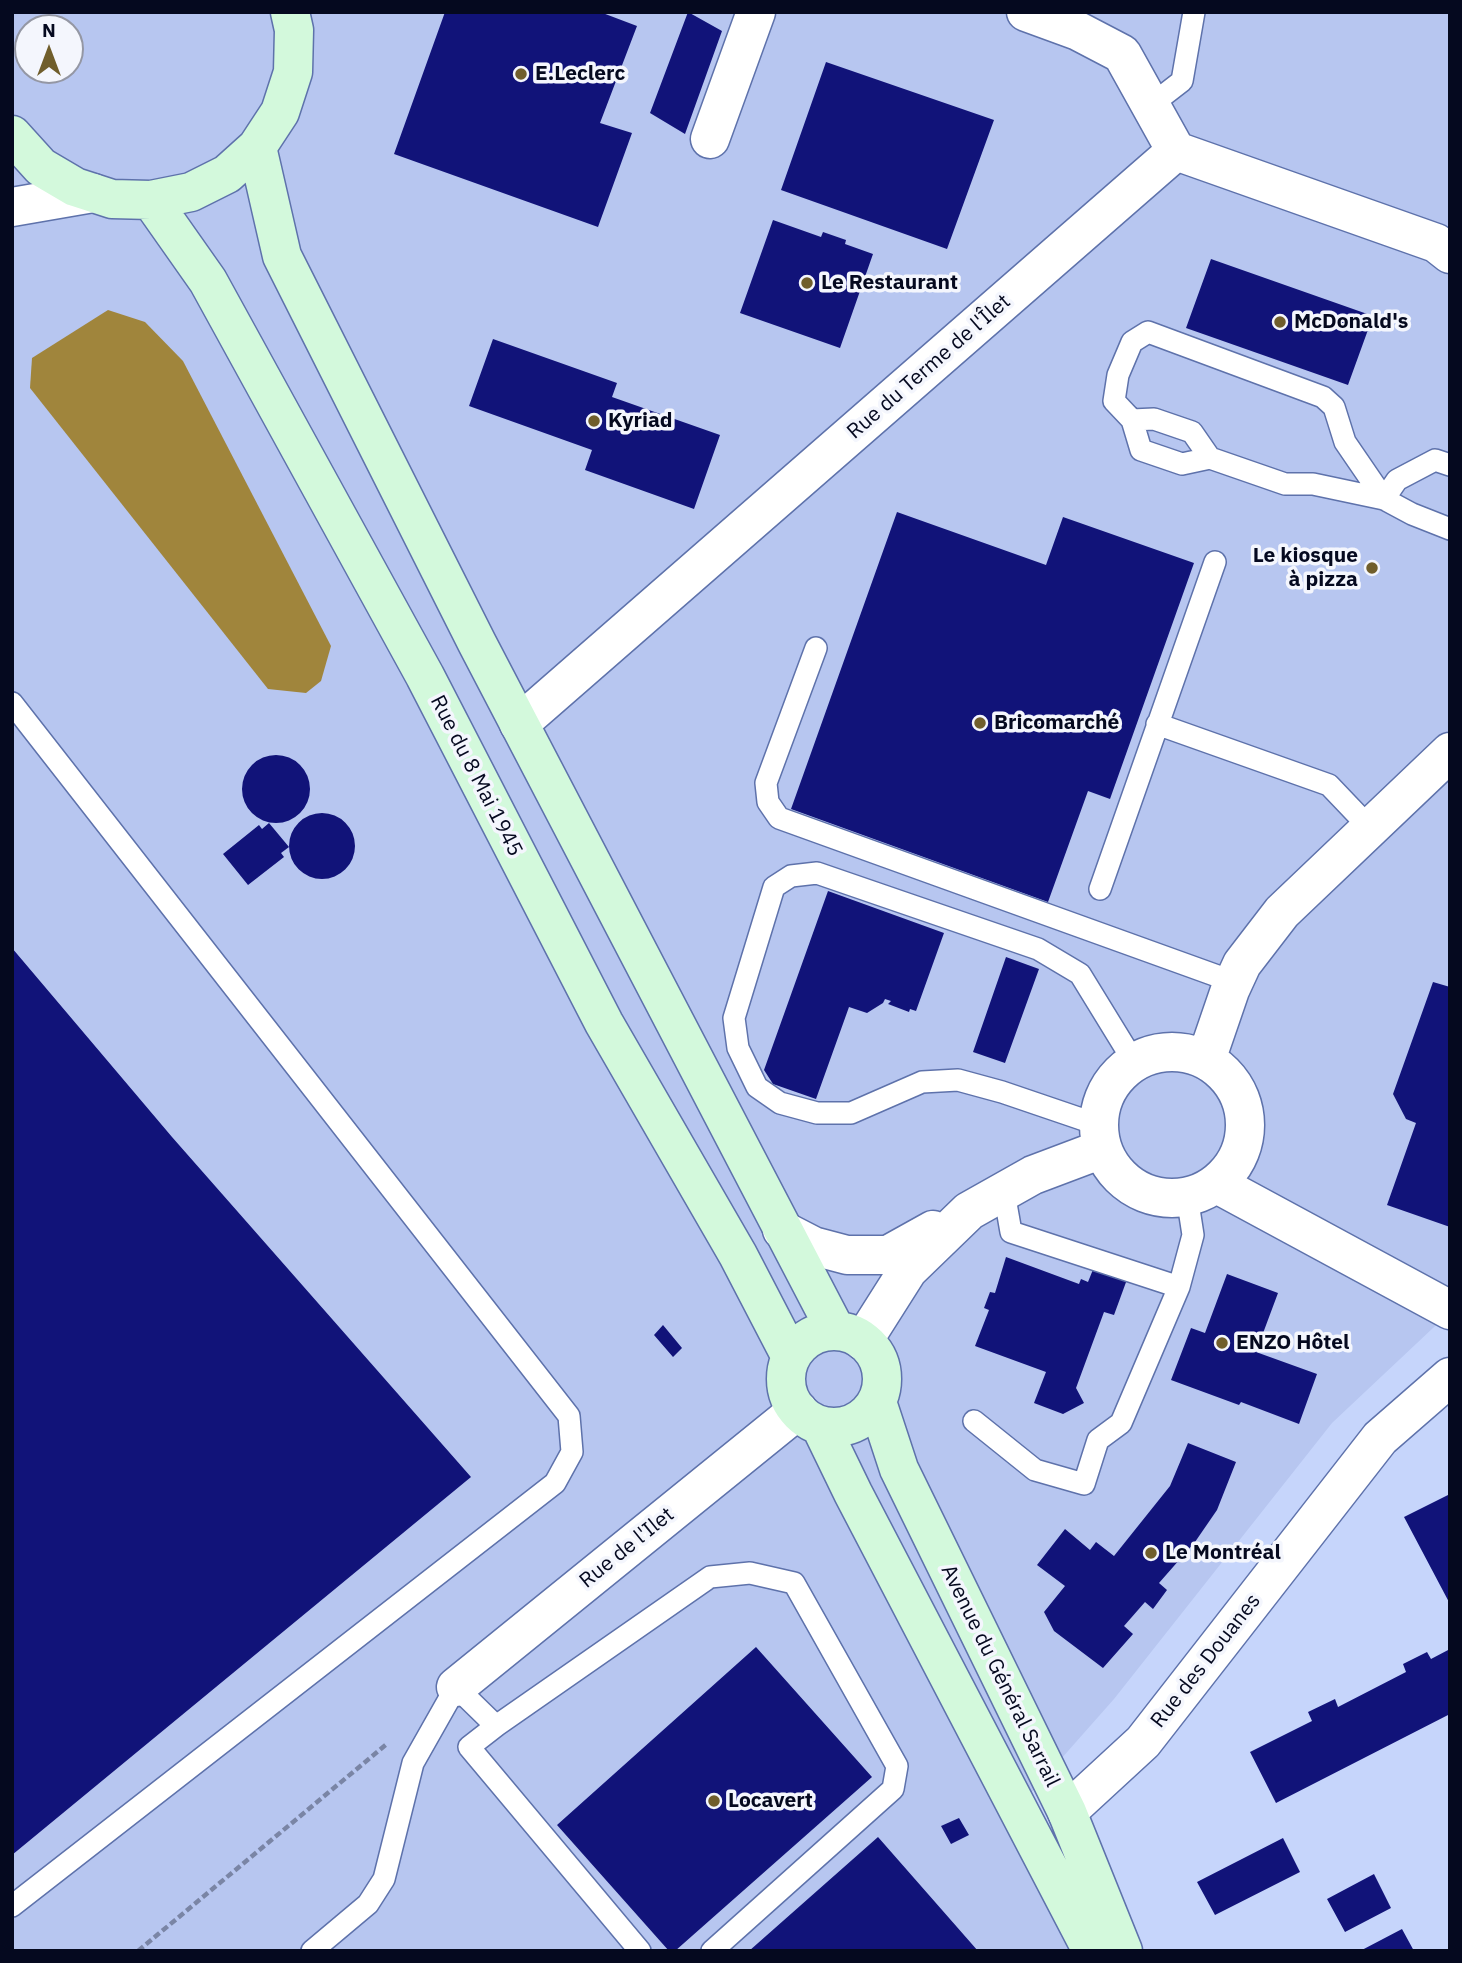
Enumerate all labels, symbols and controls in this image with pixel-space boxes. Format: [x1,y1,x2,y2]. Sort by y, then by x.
north arrow [14,14,84,84]
text: N [42,18,56,42]
place label: E.Leclerc [535,61,625,87]
marker: E.Leclerc [513,66,529,82]
place label: Le Restaurant [821,270,958,296]
marker: Le Restaurant [799,275,815,291]
street label: Rue du Terme de l'Îlet [842,289,1016,445]
place label: McDonald's [1294,309,1408,335]
marker: McDonald's [1272,314,1288,330]
place label: Kyriad [608,408,673,434]
marker: Kyriad [586,413,602,429]
place label: Le kiosque à pizza [1253,543,1358,593]
marker: Le kiosque à pizza [1364,560,1380,576]
street label: Rue du 8 Mai 1945 [425,691,527,861]
place label: Bricomarché [994,710,1119,736]
marker: Bricomarché [972,715,988,731]
place label: ENZO Hôtel [1236,1330,1349,1356]
marker: ENZO Hôtel [1214,1335,1230,1351]
street label: Rue de l'Ilet [575,1502,679,1594]
place label: Le Montréal [1165,1540,1281,1566]
marker: Le Montréal [1143,1545,1159,1561]
street label: Avenue du Général Sarrail [935,1561,1065,1791]
street label: Rue des Douanes [1146,1589,1266,1733]
place label: Locavert [728,1788,813,1814]
marker: Locavert [706,1793,722,1809]

